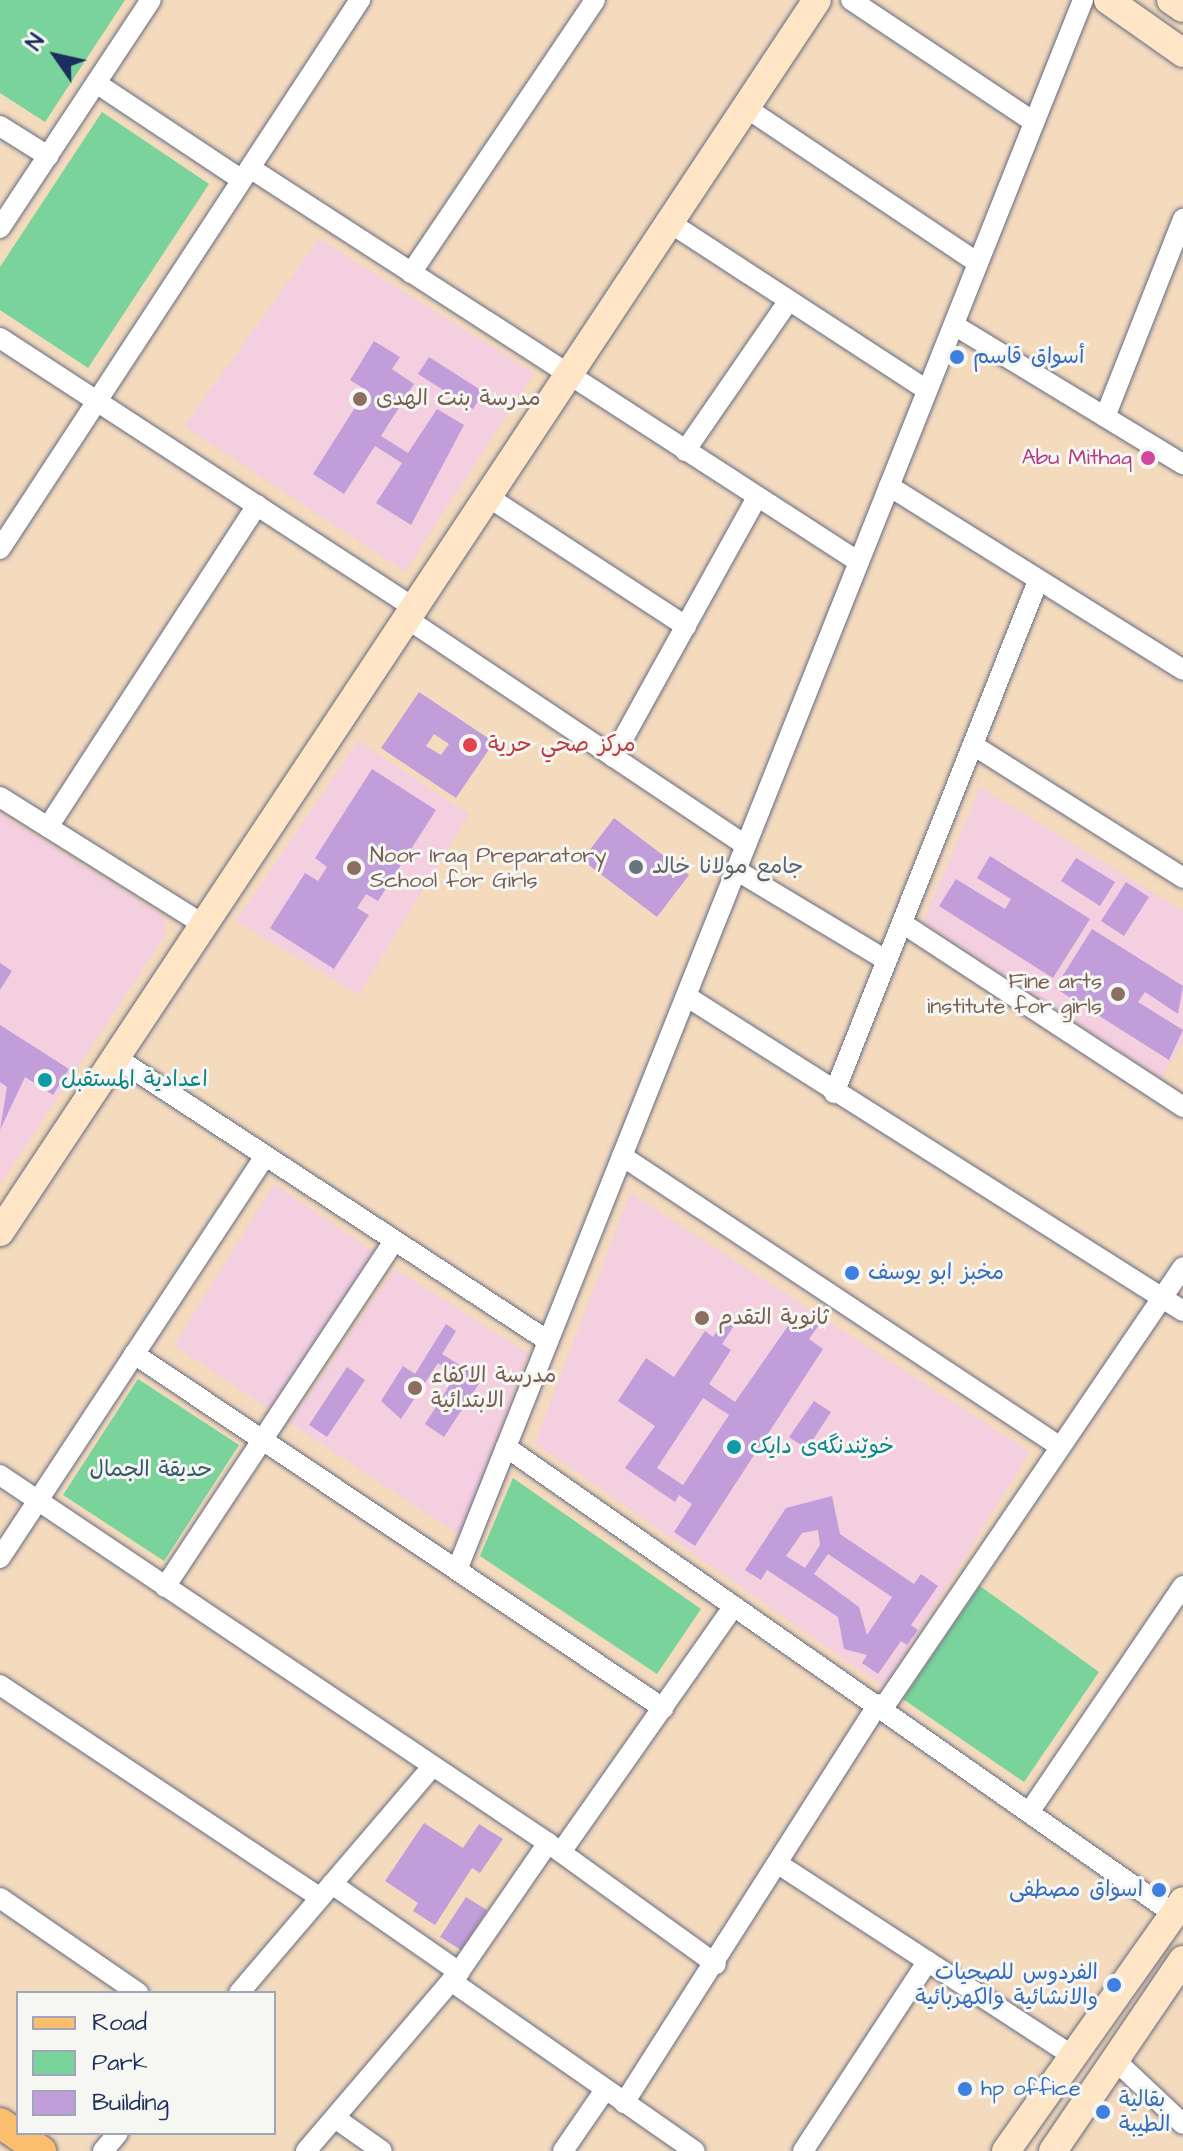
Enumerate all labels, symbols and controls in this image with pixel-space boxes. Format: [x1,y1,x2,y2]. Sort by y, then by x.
north arrow [16,16,96,96]
text: N [19,28,52,57]
place label: أسواق قاسم [973,344,1084,370]
marker: أسواق قاسم [948,348,966,366]
place label: مدرسة بنت الهدی [376,386,541,412]
marker: مدرسة بنت الهدی [351,390,369,408]
place label: Abu Mithaq [1022,445,1132,471]
marker: Abu Mithaq [1139,449,1157,467]
place label: مركز صحي حرية [488,732,635,758]
marker: مركز صحي حرية [459,734,481,756]
place label: Noor Iraq Preparatory School for Girls [370,842,607,894]
place label: جامع مولانا خالد [652,854,803,880]
marker: جامع مولانا خالد [627,858,645,876]
marker: Noor Iraq Preparatory School for Girls [345,859,363,877]
place label: Fine arts institute for girls [927,968,1102,1020]
marker: Fine arts institute for girls [1109,985,1127,1003]
place label: اعدادية المستقبل [61,1067,208,1093]
marker: اعدادية المستقبل [36,1071,54,1089]
place label: مخبز ابو يوسف [868,1260,1004,1286]
marker: مخبز ابو يوسف [843,1264,861,1282]
place label: ثانوية التقدم [718,1305,829,1331]
marker: ثانوية التقدم [693,1309,711,1327]
place label: مدرسة الاكفاء الابتدائية [431,1362,556,1414]
marker: مدرسة الاكفاء الابتدائية [406,1379,424,1397]
place label: خوێندنگەی دایک [750,1434,894,1460]
marker: خوێندنگەی دایک [725,1438,743,1456]
park label: حديقة الجمال [90,1457,212,1483]
place label: اسواق مصطفى [1009,1877,1143,1903]
marker: اسواق مصطفى [1150,1881,1168,1899]
place label: الفردوس للصحيات والانشائية والكهربائية [915,1959,1098,2010]
marker: الفردوس للصحيات والانشائية والكهربائية [1105,1976,1123,1994]
legend [16,1991,276,2135]
text: Road [92,2006,147,2040]
text: Park [92,2046,148,2080]
place label: hp office [981,2076,1081,2102]
marker: hp office [956,2080,974,2098]
text: Building [92,2086,169,2120]
place label: بقالية الطيبة [1119,2086,1170,2138]
marker: بقالية الطيبة [1094,2103,1112,2121]

